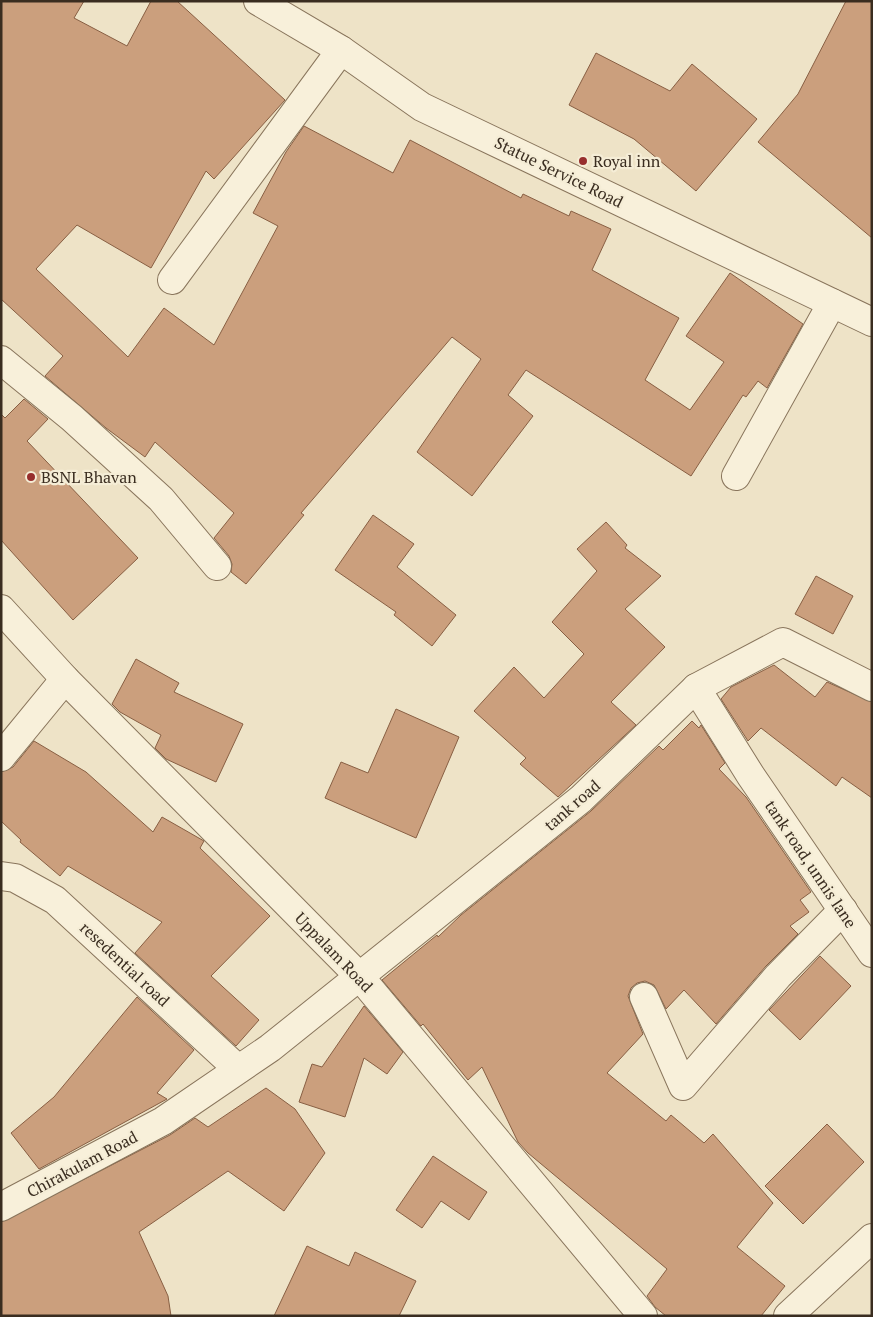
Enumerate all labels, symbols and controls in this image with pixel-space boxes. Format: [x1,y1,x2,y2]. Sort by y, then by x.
street label: Statue Service Road [491,131,627,213]
place label: Royal inn [593,150,661,172]
marker: Royal inn [577,155,589,167]
place label: BSNL Bhavan [41,466,137,488]
marker: BSNL Bhavan [25,471,37,483]
street label: tank road [539,774,605,835]
street label: tank road, unnis lane [760,796,862,932]
street label: Uppalam Road [290,907,378,997]
street label: resedential road [75,917,175,1011]
street label: Chirakulam Road [23,1125,141,1202]

